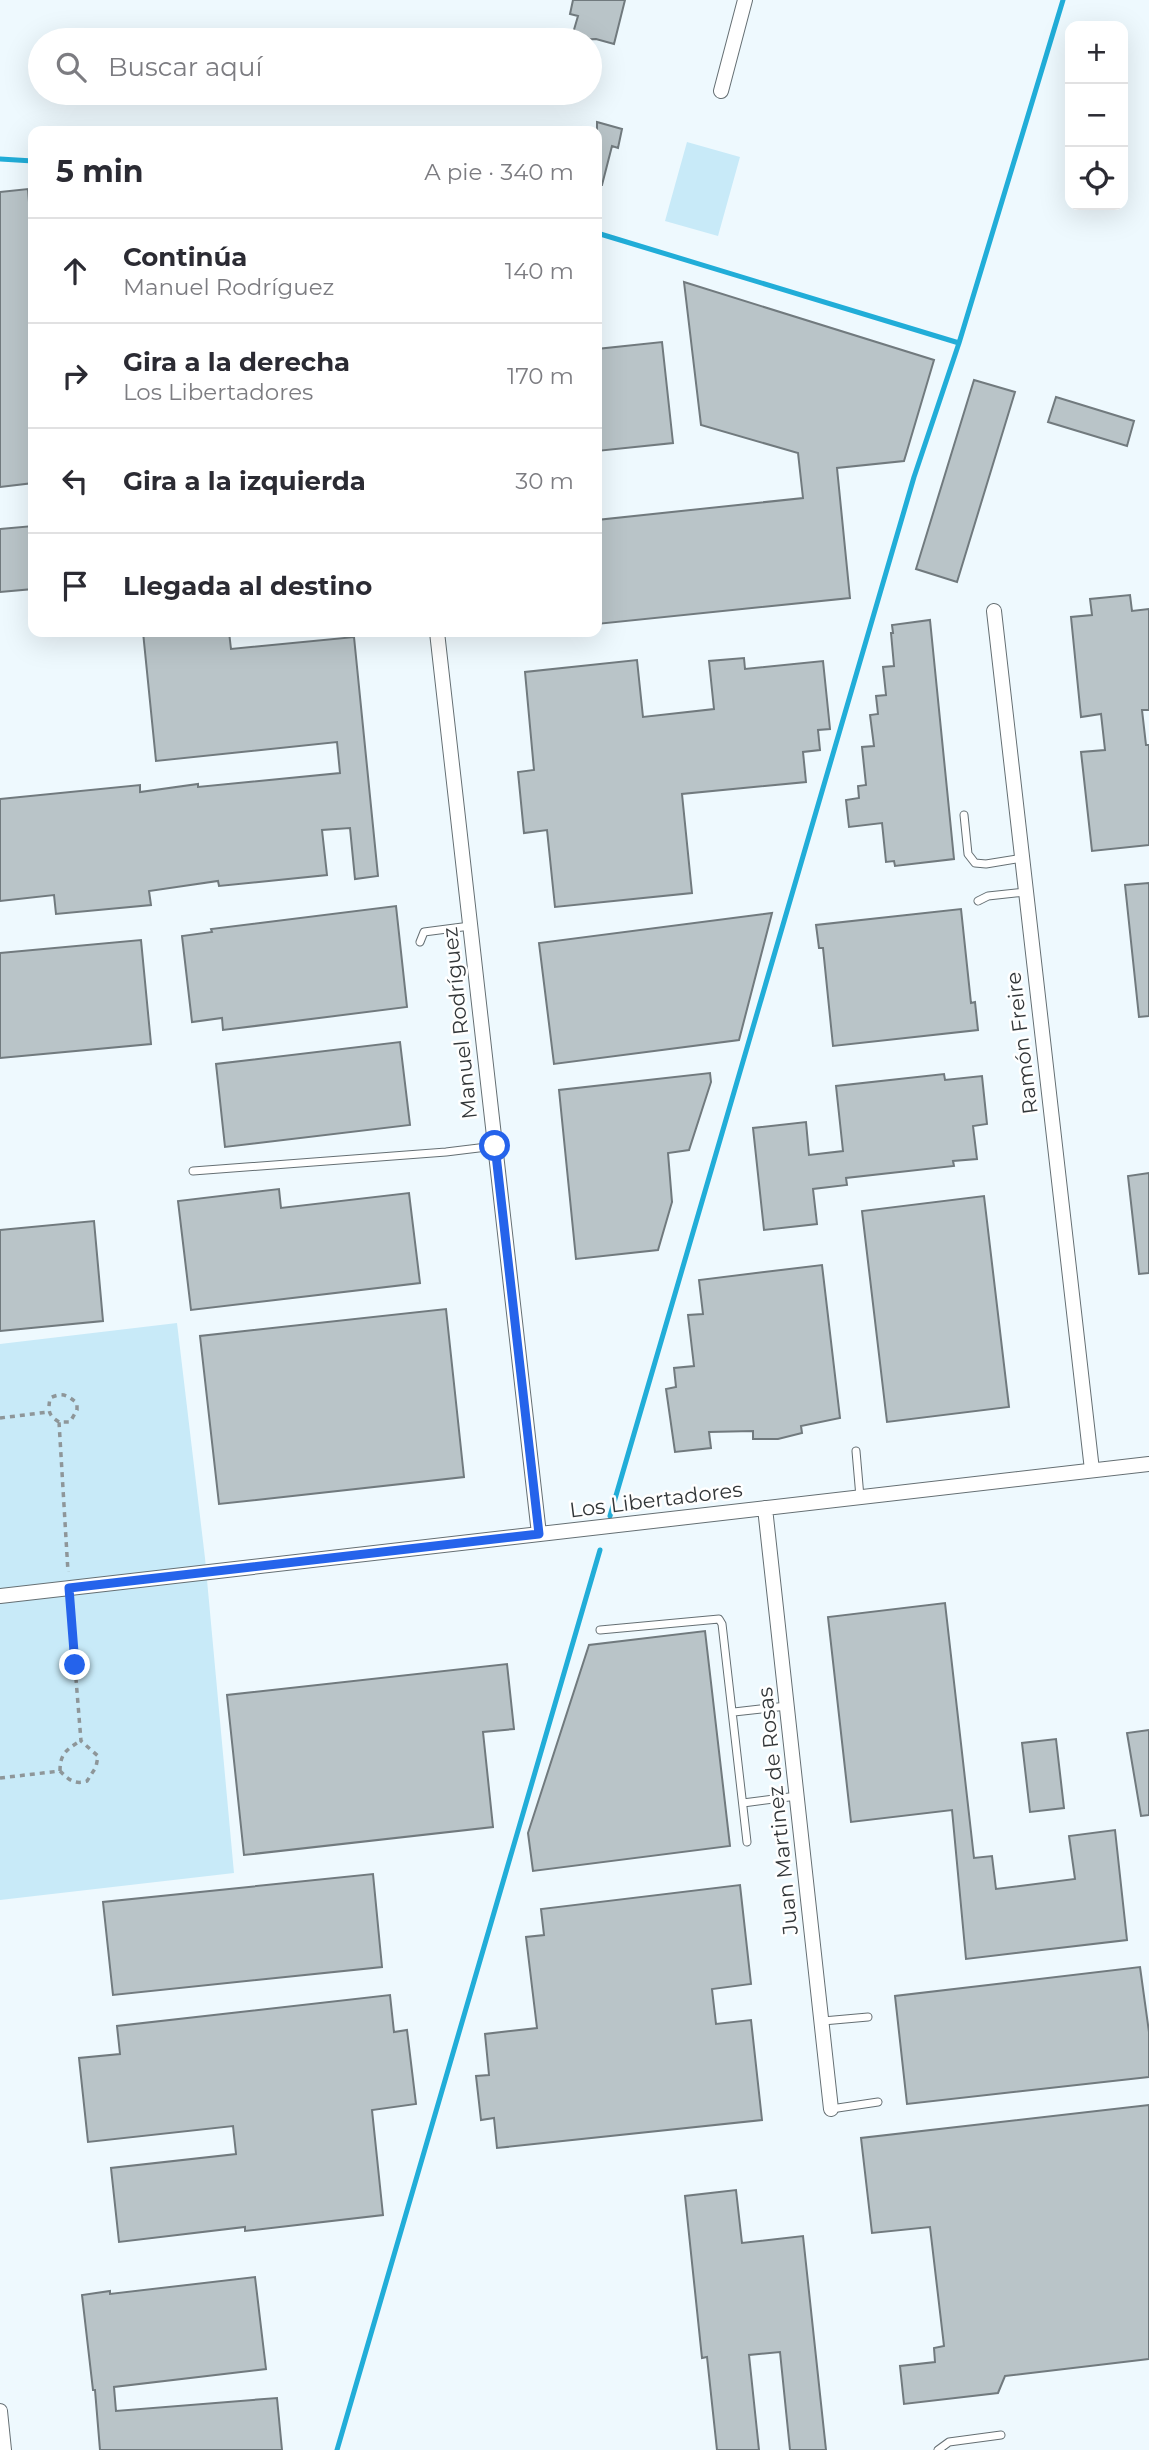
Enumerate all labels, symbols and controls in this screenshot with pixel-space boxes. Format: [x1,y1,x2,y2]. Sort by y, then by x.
map controls [1065,21,1128,210]
button: + [1065,21,1128,84]
search box [28,28,602,105]
icon: search [52,48,90,86]
text: Buscar aquí [108,51,262,83]
button: − [1065,84,1128,147]
button: locate [1065,147,1128,210]
text: 5 min [56,153,144,190]
text: A pie · 340 m [424,158,574,186]
text: Continúa [123,241,247,273]
icon: ahead [56,252,94,290]
text: 140 m [505,257,574,285]
text: Manuel Rodríguez [123,273,334,301]
text: Gira a la derecha [123,346,350,378]
icon: right [56,357,94,395]
text: 170 m [507,362,574,390]
text: Los Libertadores [123,378,313,406]
icon: left [56,462,94,500]
text: Gira a la izquierda [123,465,366,497]
text: 30 m [515,467,574,495]
icon: arrive [56,567,94,605]
text: Llegada al destino [123,570,372,602]
street label: Manuel Rodríguez [437,926,482,1120]
street label: Ramón Freire [1000,971,1043,1116]
route start [479,1130,510,1161]
street label: Los Libertadores [568,1477,744,1523]
route end [59,1649,90,1680]
street label: Juan Martinez de Rosas [752,1686,803,1937]

